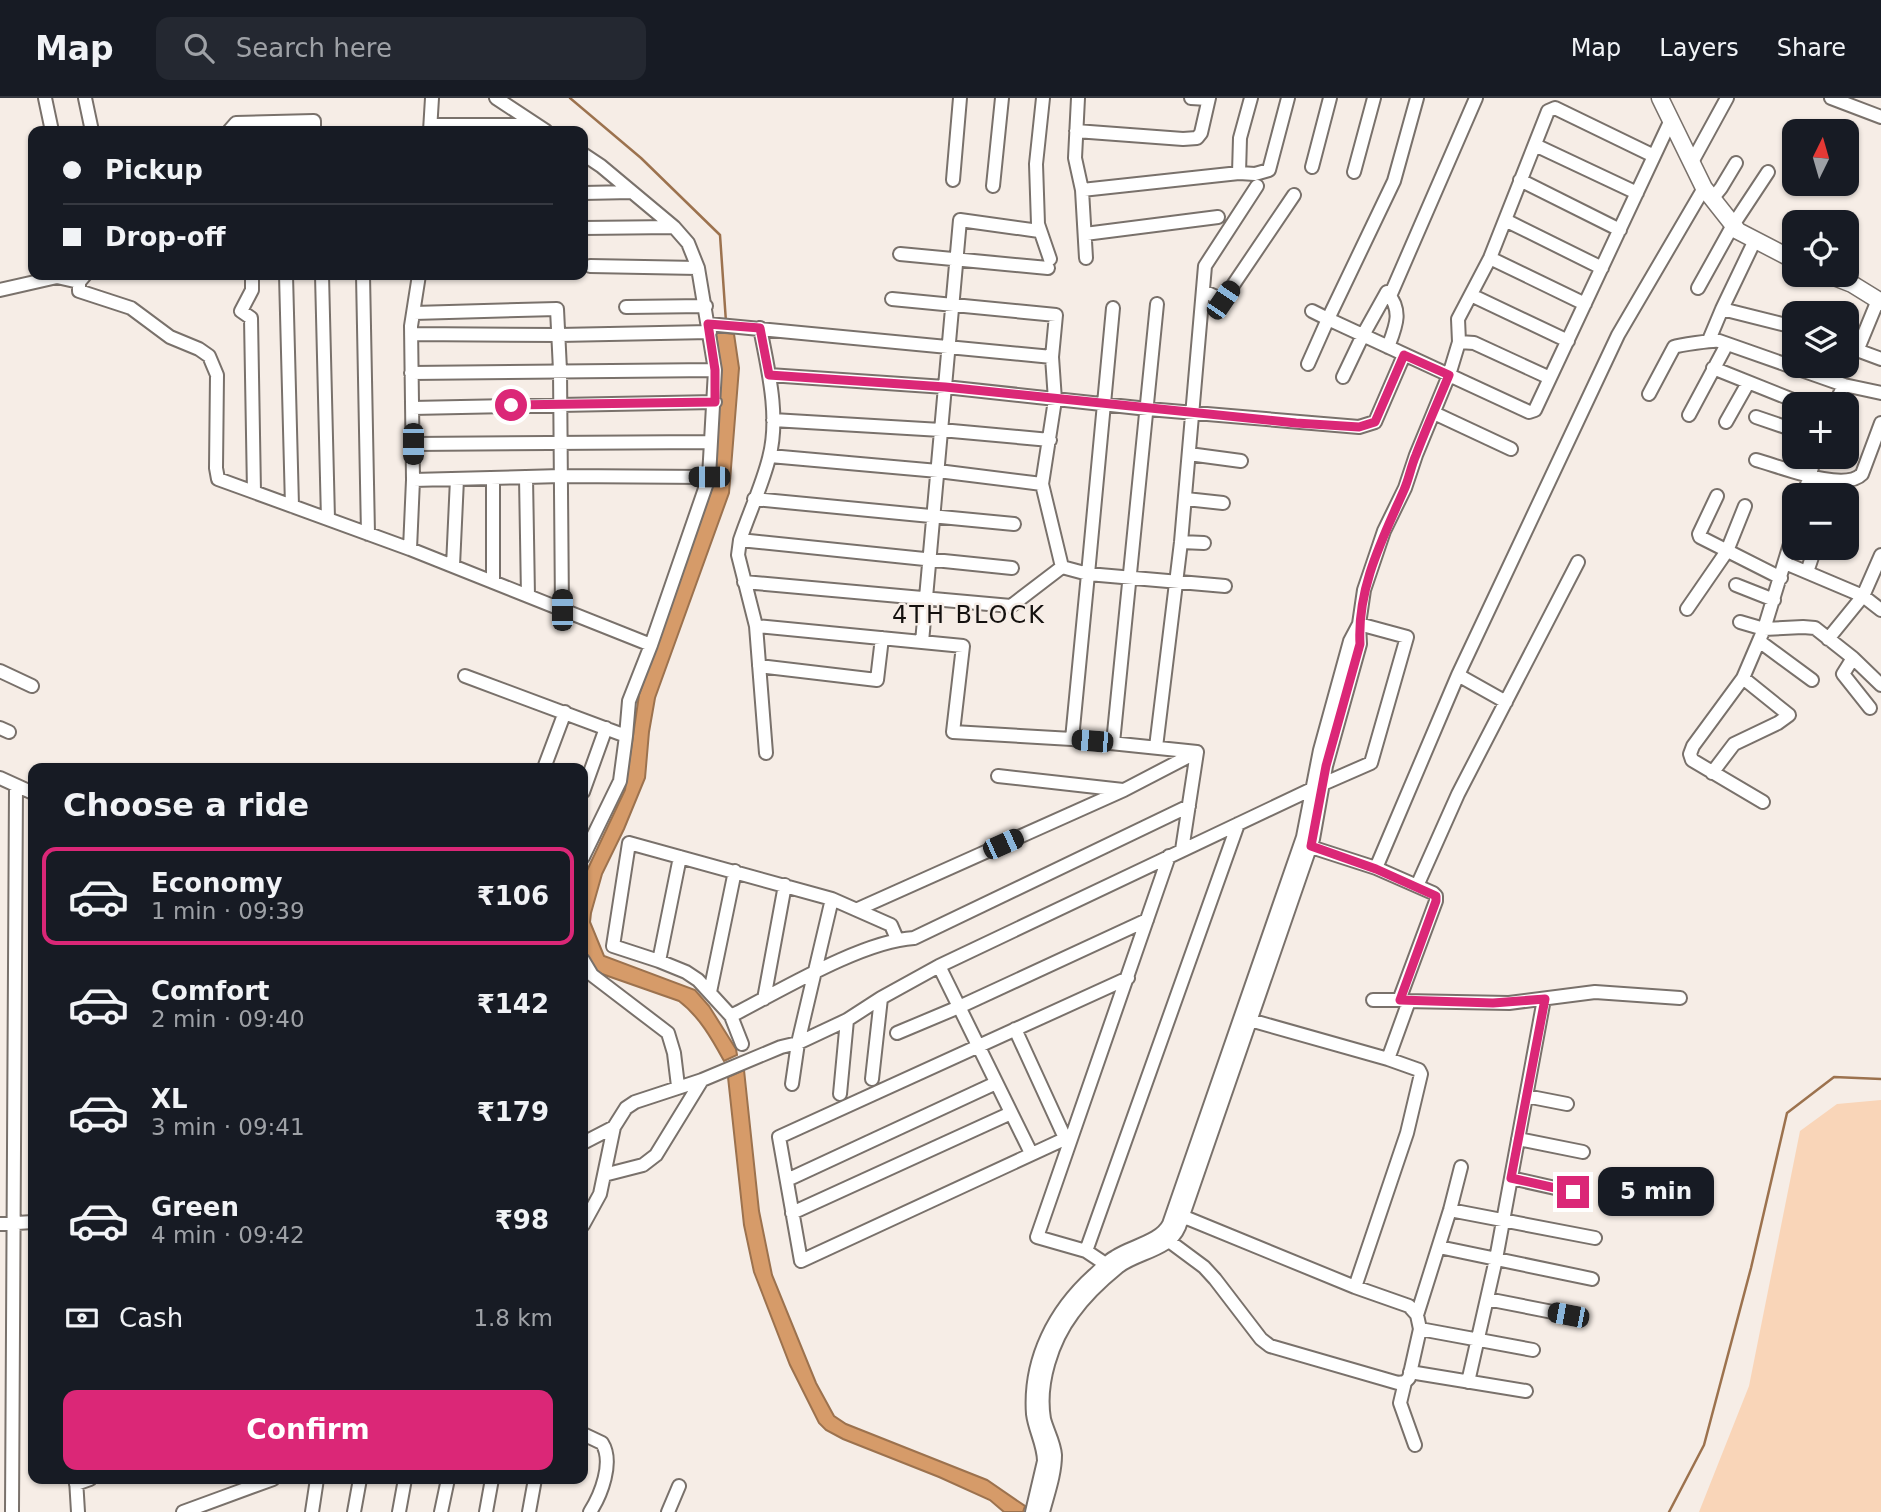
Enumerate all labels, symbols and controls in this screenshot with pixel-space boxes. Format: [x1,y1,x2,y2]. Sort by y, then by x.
search box [156,17,646,80]
text: Map [35,29,114,68]
icon: search [180,29,218,67]
text: Search here [236,33,392,63]
text: Map [1571,34,1621,62]
text: Layers [1659,34,1739,62]
text: Share [1777,34,1846,62]
north arrow [1782,119,1858,196]
map controls [1782,119,1859,560]
text: Pickup [105,155,203,185]
button: locate [1782,210,1859,287]
text: Drop-off [105,222,226,252]
car [1203,277,1244,323]
button: layers [1782,301,1859,378]
route start [495,389,527,421]
button: + [1782,392,1859,469]
car [403,423,424,465]
car [689,467,731,488]
button: − [1782,483,1859,560]
car [552,589,573,631]
district label: 4TH BLOCK [892,601,1046,629]
car [1071,729,1114,753]
text: Choose a ride [63,786,309,824]
car [980,826,1027,862]
icon: car [67,865,130,928]
text: Economy [151,868,282,898]
text: ₹106 [477,881,549,911]
text: 1 min · 09:39 [151,898,305,924]
icon: car [67,973,130,1036]
text: Comfort [151,976,269,1006]
text: ₹142 [477,989,549,1019]
text: 2 min · 09:40 [151,1006,305,1032]
icon: car [67,1081,130,1144]
text: XL [151,1084,188,1114]
text: ₹179 [477,1097,549,1127]
text: 3 min · 09:41 [151,1114,305,1140]
callout: 5 min [1598,1168,1713,1216]
route end [1557,1176,1589,1208]
text: 5 min [1620,1178,1692,1204]
icon: car [67,1189,130,1252]
text: Green [151,1192,239,1222]
text: ₹98 [495,1205,549,1235]
text: 4 min · 09:42 [151,1222,305,1248]
icon: cash [63,1299,101,1337]
car [1546,1301,1591,1329]
text: Cash [119,1303,183,1333]
text: 1.8 km [473,1305,553,1331]
button: Confirm [63,1390,553,1470]

